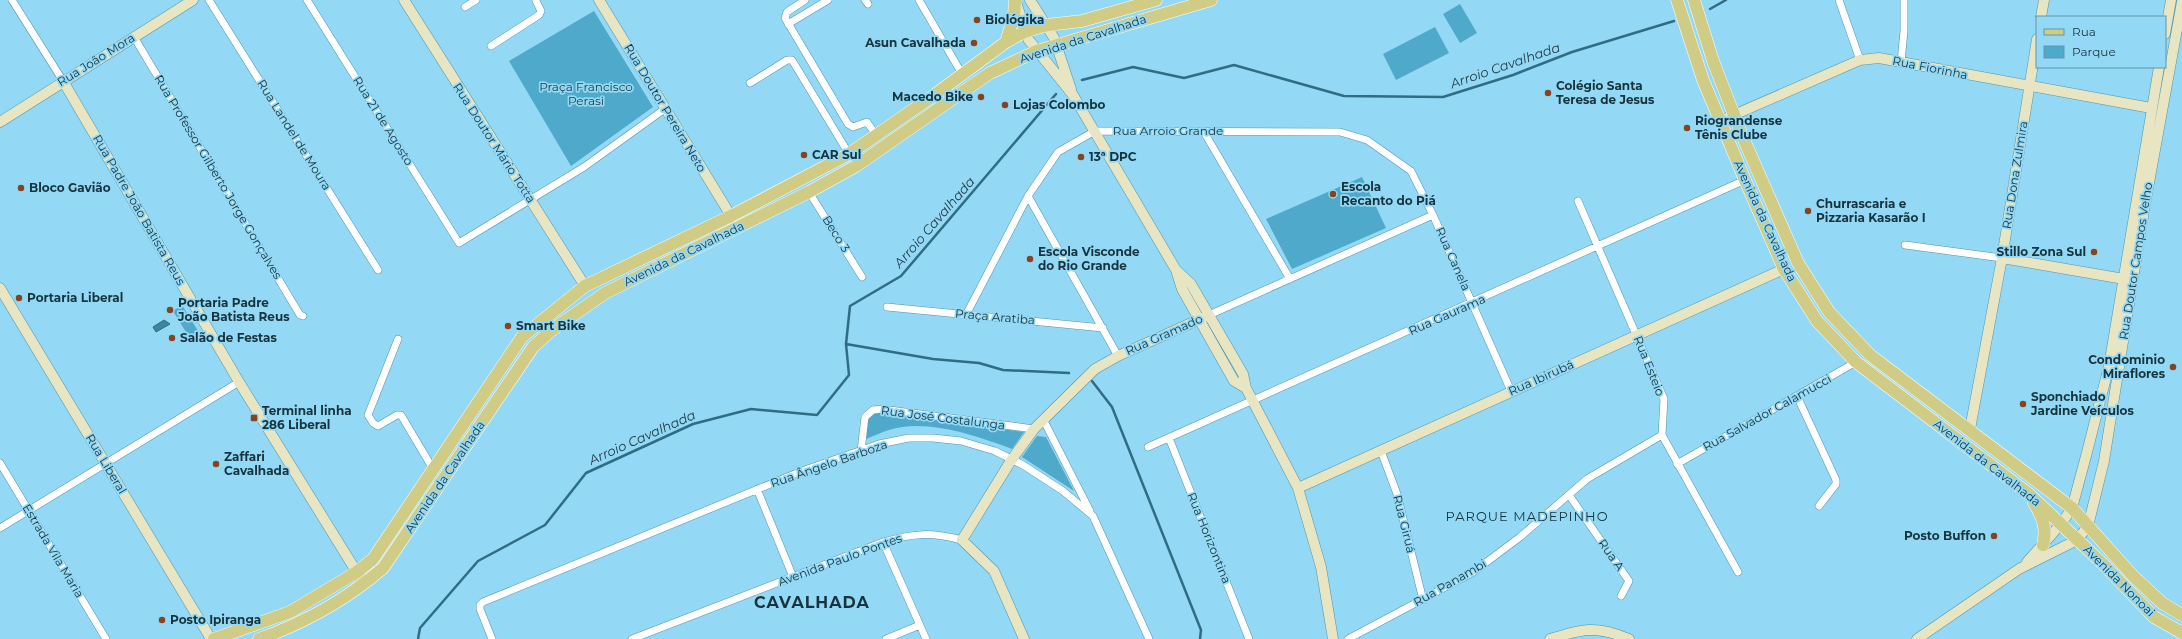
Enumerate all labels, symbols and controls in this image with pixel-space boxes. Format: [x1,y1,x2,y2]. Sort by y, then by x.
street label: Avenida da Cavalhada [1018,11,1148,66]
place label: Biológika [985,12,1044,27]
marker: Biológika [972,15,982,25]
legend [2036,16,2166,68]
text: Rua [2072,24,2096,39]
street label: Rua João Mora [54,30,137,89]
place label: Asun Cavalhada [864,35,966,50]
marker: Asun Cavalhada [969,38,979,48]
water label: Arroio Cavalhada [1447,39,1562,92]
street label: Rua Doutor Pereira Neto [621,41,710,175]
text: Parque [2072,44,2116,59]
street label: Rua Fiorinha [1891,53,1969,82]
street label: Rua Professor Gilberto Jorge Gonçalves [151,72,286,282]
street label: Rua 21 de Agosto [350,73,417,168]
street label: Rua Landel de Moura [254,76,335,193]
place label: Colégio Santa Teresa de Jesus [1556,78,1655,107]
park label: Praça Francisco Perasi [539,79,633,108]
street label: Rua Doutor Mário Totta [450,80,539,205]
marker: Colégio Santa Teresa de Jesus [1543,88,1553,98]
place label: Macedo Bike [892,89,973,104]
marker: Macedo Bike [976,92,986,102]
place label: Lojas Colombo [1013,97,1106,112]
marker: Lojas Colombo [1000,100,1010,110]
place label: Riograndense Tênis Clube [1695,113,1783,142]
street label: Rua Dona Zulmira [1999,120,2030,230]
street label: Rua Arroio Grande [1113,123,1223,138]
marker: Riograndense Tênis Clube [1682,123,1692,133]
street label: Rua Padre João Batista Reus [90,132,189,288]
place label: CAR Sul [812,147,861,162]
place label: 13ª DPC [1089,149,1137,164]
marker: CAR Sul [799,150,809,160]
marker: 13ª DPC [1076,152,1086,162]
street label: Avenida da Cavalhada [1731,158,1800,284]
water label: Arroio Cavalhada [890,173,978,271]
place label: Escola Recanto do Piá [1341,179,1436,208]
place label: Bloco Gavião [29,180,111,195]
street label: Rua Doutor Campos Velho [2116,181,2155,341]
marker: Bloco Gavião [16,183,26,193]
marker: Escola Recanto do Piá [1328,189,1338,199]
place label: Churrascaria e Pizzaria Kasarão I [1816,196,1926,225]
marker: Churrascaria e Pizzaria Kasarão I [1803,206,1813,216]
street label: Beco 3 [819,213,854,255]
street label: Avenida da Cavalhada [621,218,747,289]
street label: Rua Canela [1433,225,1474,293]
place label: Escola Visconde do Rio Grande [1038,244,1140,273]
place label: Stillo Zona Sul [1997,244,2086,259]
marker: Stillo Zona Sul [2089,247,2099,257]
marker: Escola Visconde do Rio Grande [1025,254,1035,264]
place label: Portaria Liberal [27,290,123,305]
street label: Rua Gaurama [1406,291,1488,338]
marker: Portaria Liberal [14,293,24,303]
place label: Portaria Padre João Batista Reus [177,295,290,324]
marker: Portaria Padre João Batista Reus [165,305,175,315]
street label: Praça Aratiba [955,306,1036,327]
street label: Rua Gramado [1123,311,1205,358]
place label: Smart Bike [516,318,586,333]
marker: Smart Bike [503,321,513,331]
place label: Salão de Festas [180,330,278,345]
marker: Salão de Festas [167,333,177,343]
street label: Rua Esteio [1631,334,1668,398]
place label: Condominio Miraflores [2088,352,2166,381]
street label: Rua Ibirubá [1506,356,1576,399]
marker: Condominio Miraflores [2168,362,2178,372]
street label: Rua Salvador Calamucci [1700,371,1834,454]
place label: Sponchiado Jardine Veículos [2030,389,2134,418]
marker: Sponchiado Jardine Veículos [2018,399,2028,409]
street label: Rua José Costalunga [880,402,1006,433]
place label: Terminal linha 286 Liberal [262,403,352,432]
water label: Arroio Cavalhada [585,406,698,468]
marker: Terminal linha 286 Liberal [249,413,259,423]
street label: Avenida da Cavalhada [1931,416,2044,509]
street label: Avenida da Cavalhada [401,418,488,536]
street label: Rua Liberal [83,431,130,496]
street label: Rua Ângelo Barboza [768,436,889,491]
place label: Zaffari Cavalhada [224,449,289,478]
marker: Zaffari Cavalhada [211,459,221,469]
street label: Rua Horizontina [1184,490,1235,586]
street label: Rua Giruá [1390,493,1419,555]
street label: Estrada Vila Maria [19,501,87,600]
district label: PARQUE MADEPINHO [1445,508,1609,524]
place label: Posto Buffon [1904,528,1986,543]
street label: Avenida Paulo Pontes [776,530,904,589]
marker: Posto Buffon [1989,531,1999,541]
street label: Rua A [1595,536,1628,574]
street label: Avenida Nonoai [2081,542,2158,619]
street label: Rua Panambi [1411,556,1489,610]
district label: CAVALHADA [754,593,870,612]
place label: Posto Ipiranga [170,612,261,627]
marker: Posto Ipiranga [157,615,167,625]

